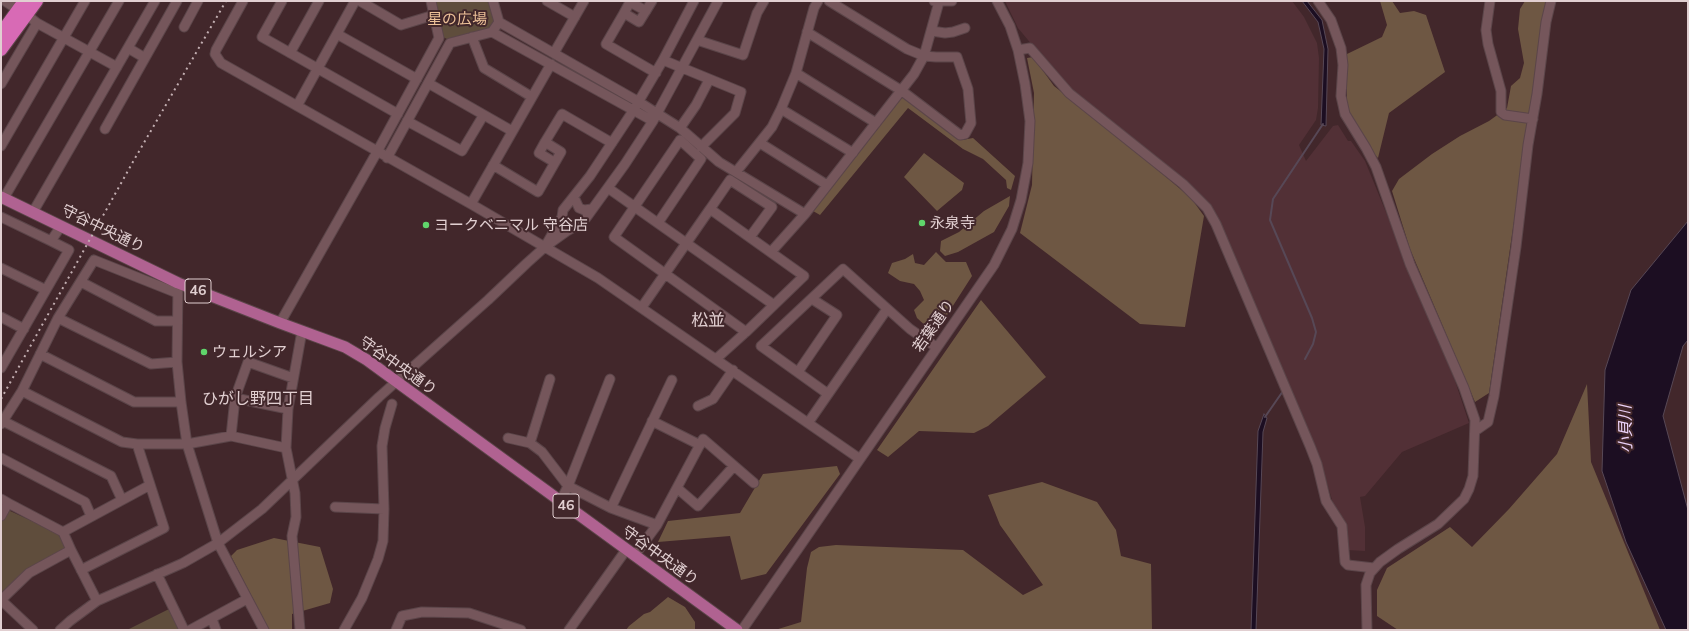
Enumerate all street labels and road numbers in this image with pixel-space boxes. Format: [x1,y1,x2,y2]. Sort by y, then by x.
street label: 守谷中央通り [59,201,147,257]
road number: 46 [185,279,211,303]
street label: 若葉通り [909,296,959,356]
street label: 守谷中央通り [356,333,440,399]
road number: 46 [553,494,579,518]
street label: 守谷中央通り [618,522,702,590]

